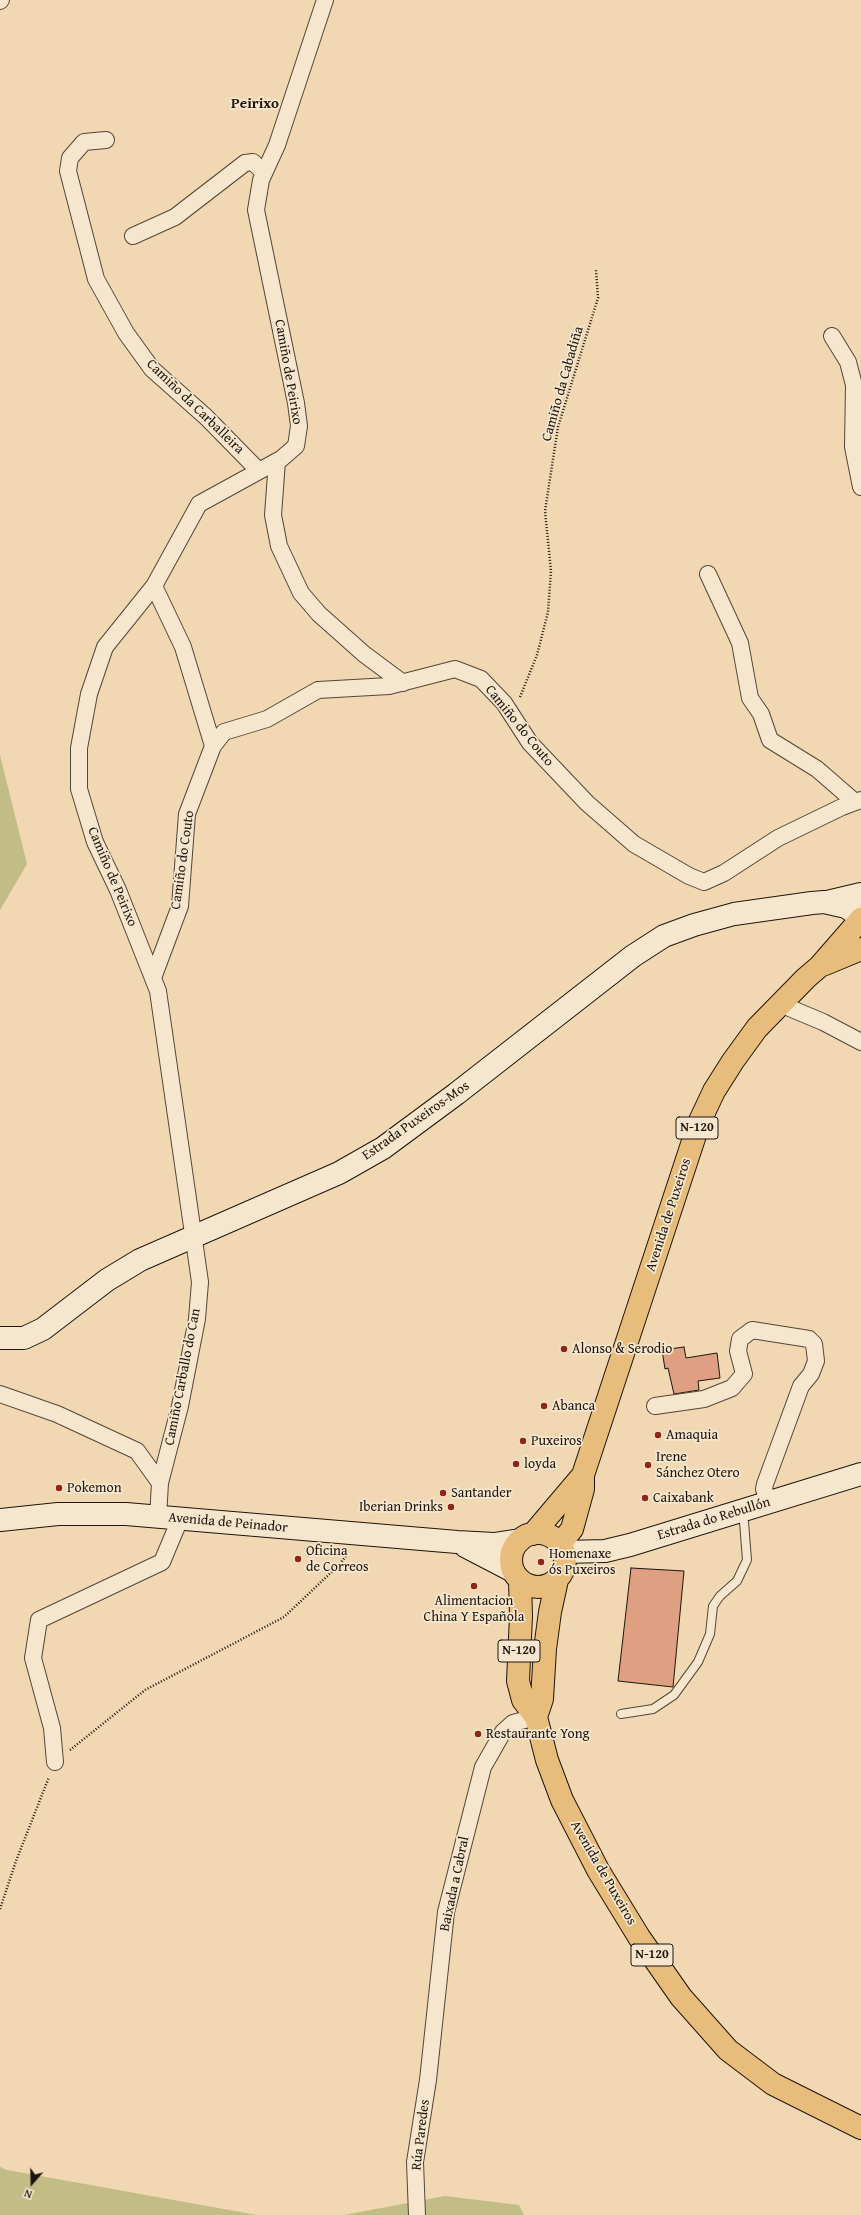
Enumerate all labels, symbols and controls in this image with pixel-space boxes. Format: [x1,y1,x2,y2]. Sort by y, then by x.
district label: Peirixo [231,95,279,113]
street label: Camiño de Peirixo [270,318,306,426]
street label: Camiño da Cabadiña [539,325,587,443]
street label: Camiño da Carballeira [143,356,247,458]
street label: Camiño do Couto [481,682,557,770]
street label: Camiño do Couto [168,809,198,911]
street label: Camiño de Peirixo [83,825,141,929]
street label: Estrada Puxeiros-Mos [359,1078,473,1164]
road number: N-120 [676,1117,718,1139]
street label: Avenida de Puxeiros [643,1156,695,1274]
street label: Camiño Carballo do Can [161,1307,205,1447]
place label: Alonso & Serodio [572,1341,672,1357]
marker: Alonso & Serodio [559,1344,569,1354]
place label: Abanca [552,1398,595,1414]
marker: Abanca [539,1401,549,1411]
place label: Amaquia [666,1427,718,1443]
marker: Amaquia [653,1430,663,1440]
place label: Puxeiros [531,1433,582,1449]
marker: Puxeiros [518,1436,528,1446]
place label: Irene Sánchez Otero [656,1449,740,1482]
place label: loyda [524,1456,556,1472]
marker: loyda [511,1459,521,1469]
marker: Irene Sánchez Otero [643,1460,653,1470]
place label: Pokemon [67,1480,122,1496]
marker: Pokemon [54,1483,64,1493]
place label: Santander [451,1485,512,1501]
marker: Santander [438,1488,448,1498]
place label: Caixabank [653,1490,714,1506]
marker: Caixabank [640,1493,650,1503]
street label: Estrada do Rebullón [656,1494,772,1544]
place label: Iberian Drinks [359,1499,443,1515]
marker: Iberian Drinks [446,1502,456,1512]
street label: Avenida de Peinador [168,1509,288,1537]
place label: Oficina de Correos [306,1543,368,1576]
place label: Homenaxe ós Puxeiros [549,1546,616,1578]
marker: Oficina de Correos [293,1554,303,1564]
marker: Homenaxe ós Puxeiros [536,1557,546,1567]
marker: Alimentacion China Y Española [469,1581,479,1591]
place label: Alimentacion China Y Española [424,1593,524,1626]
road number: N-120 [498,1640,540,1662]
place label: Restaurante Yong [486,1726,590,1742]
marker: Restaurante Yong [473,1729,483,1739]
street label: Avenida de Puxeiros [566,1818,640,1928]
street label: Baixada a Cabral [437,1835,473,1933]
road number: N-120 [631,1944,673,1966]
street label: Rúa Paredes [408,2099,434,2171]
north arrow [12,2163,52,2203]
text: N [22,2186,34,2203]

